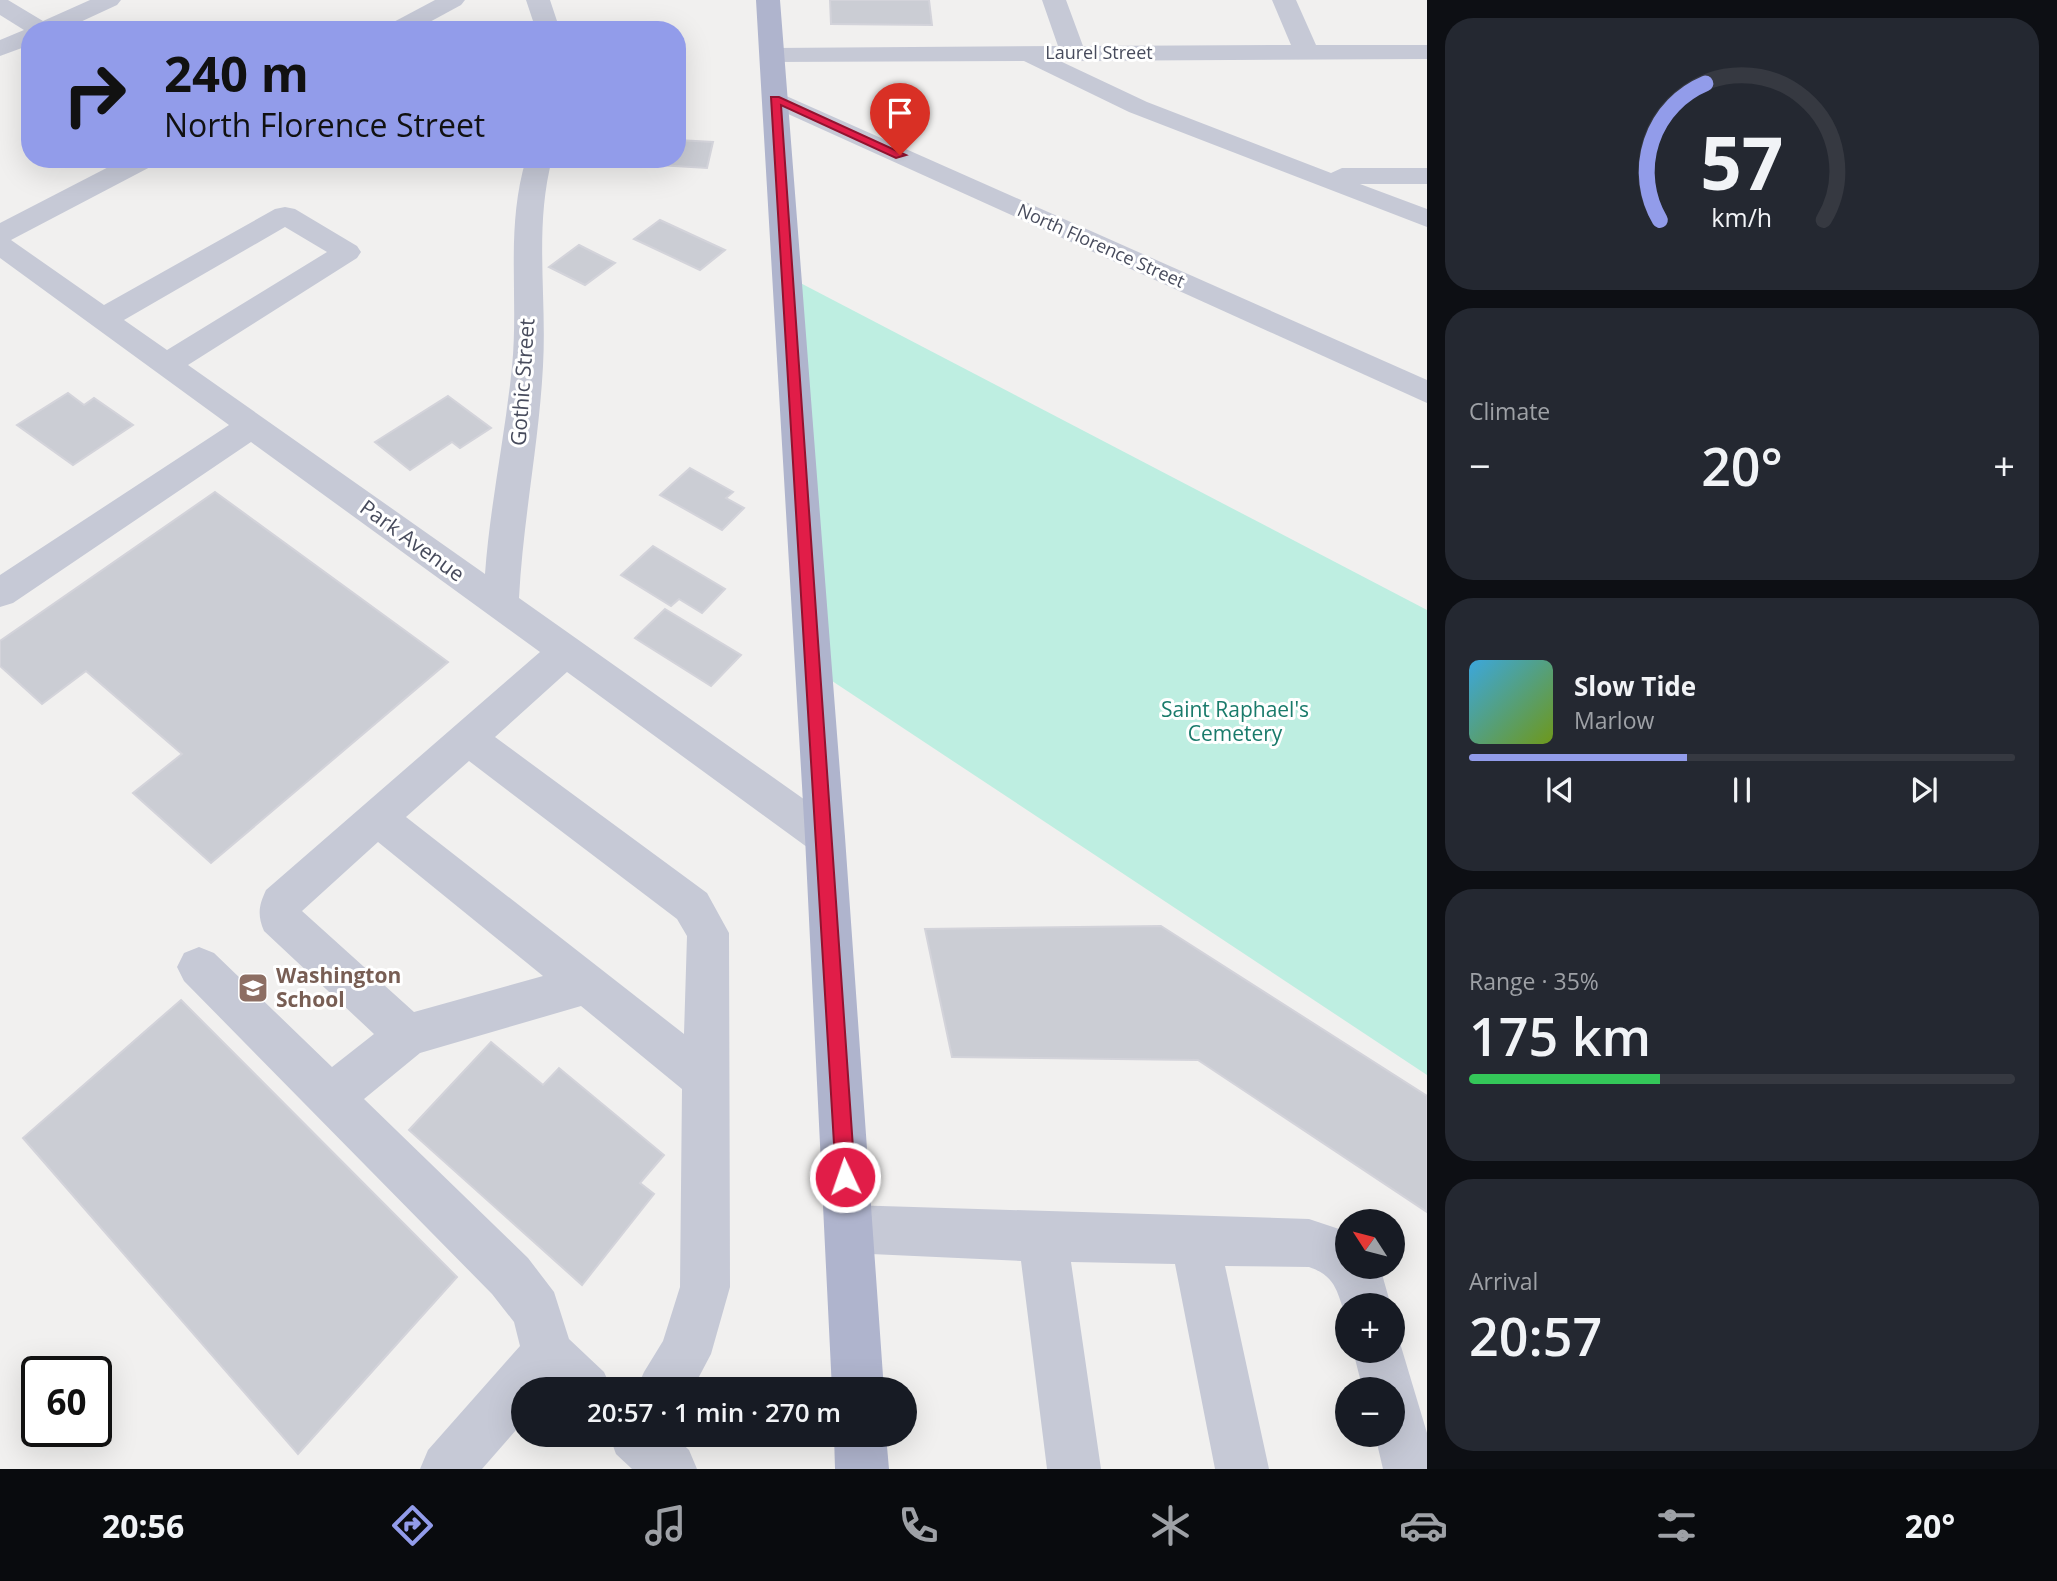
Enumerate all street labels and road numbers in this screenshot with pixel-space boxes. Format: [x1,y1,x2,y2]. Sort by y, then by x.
street label: Laurel Street [1045,40,1153,64]
street label: North Florence Street [1014,197,1189,293]
street label: Gothic Street [504,317,540,447]
street label: Park Avenue [355,493,470,588]

